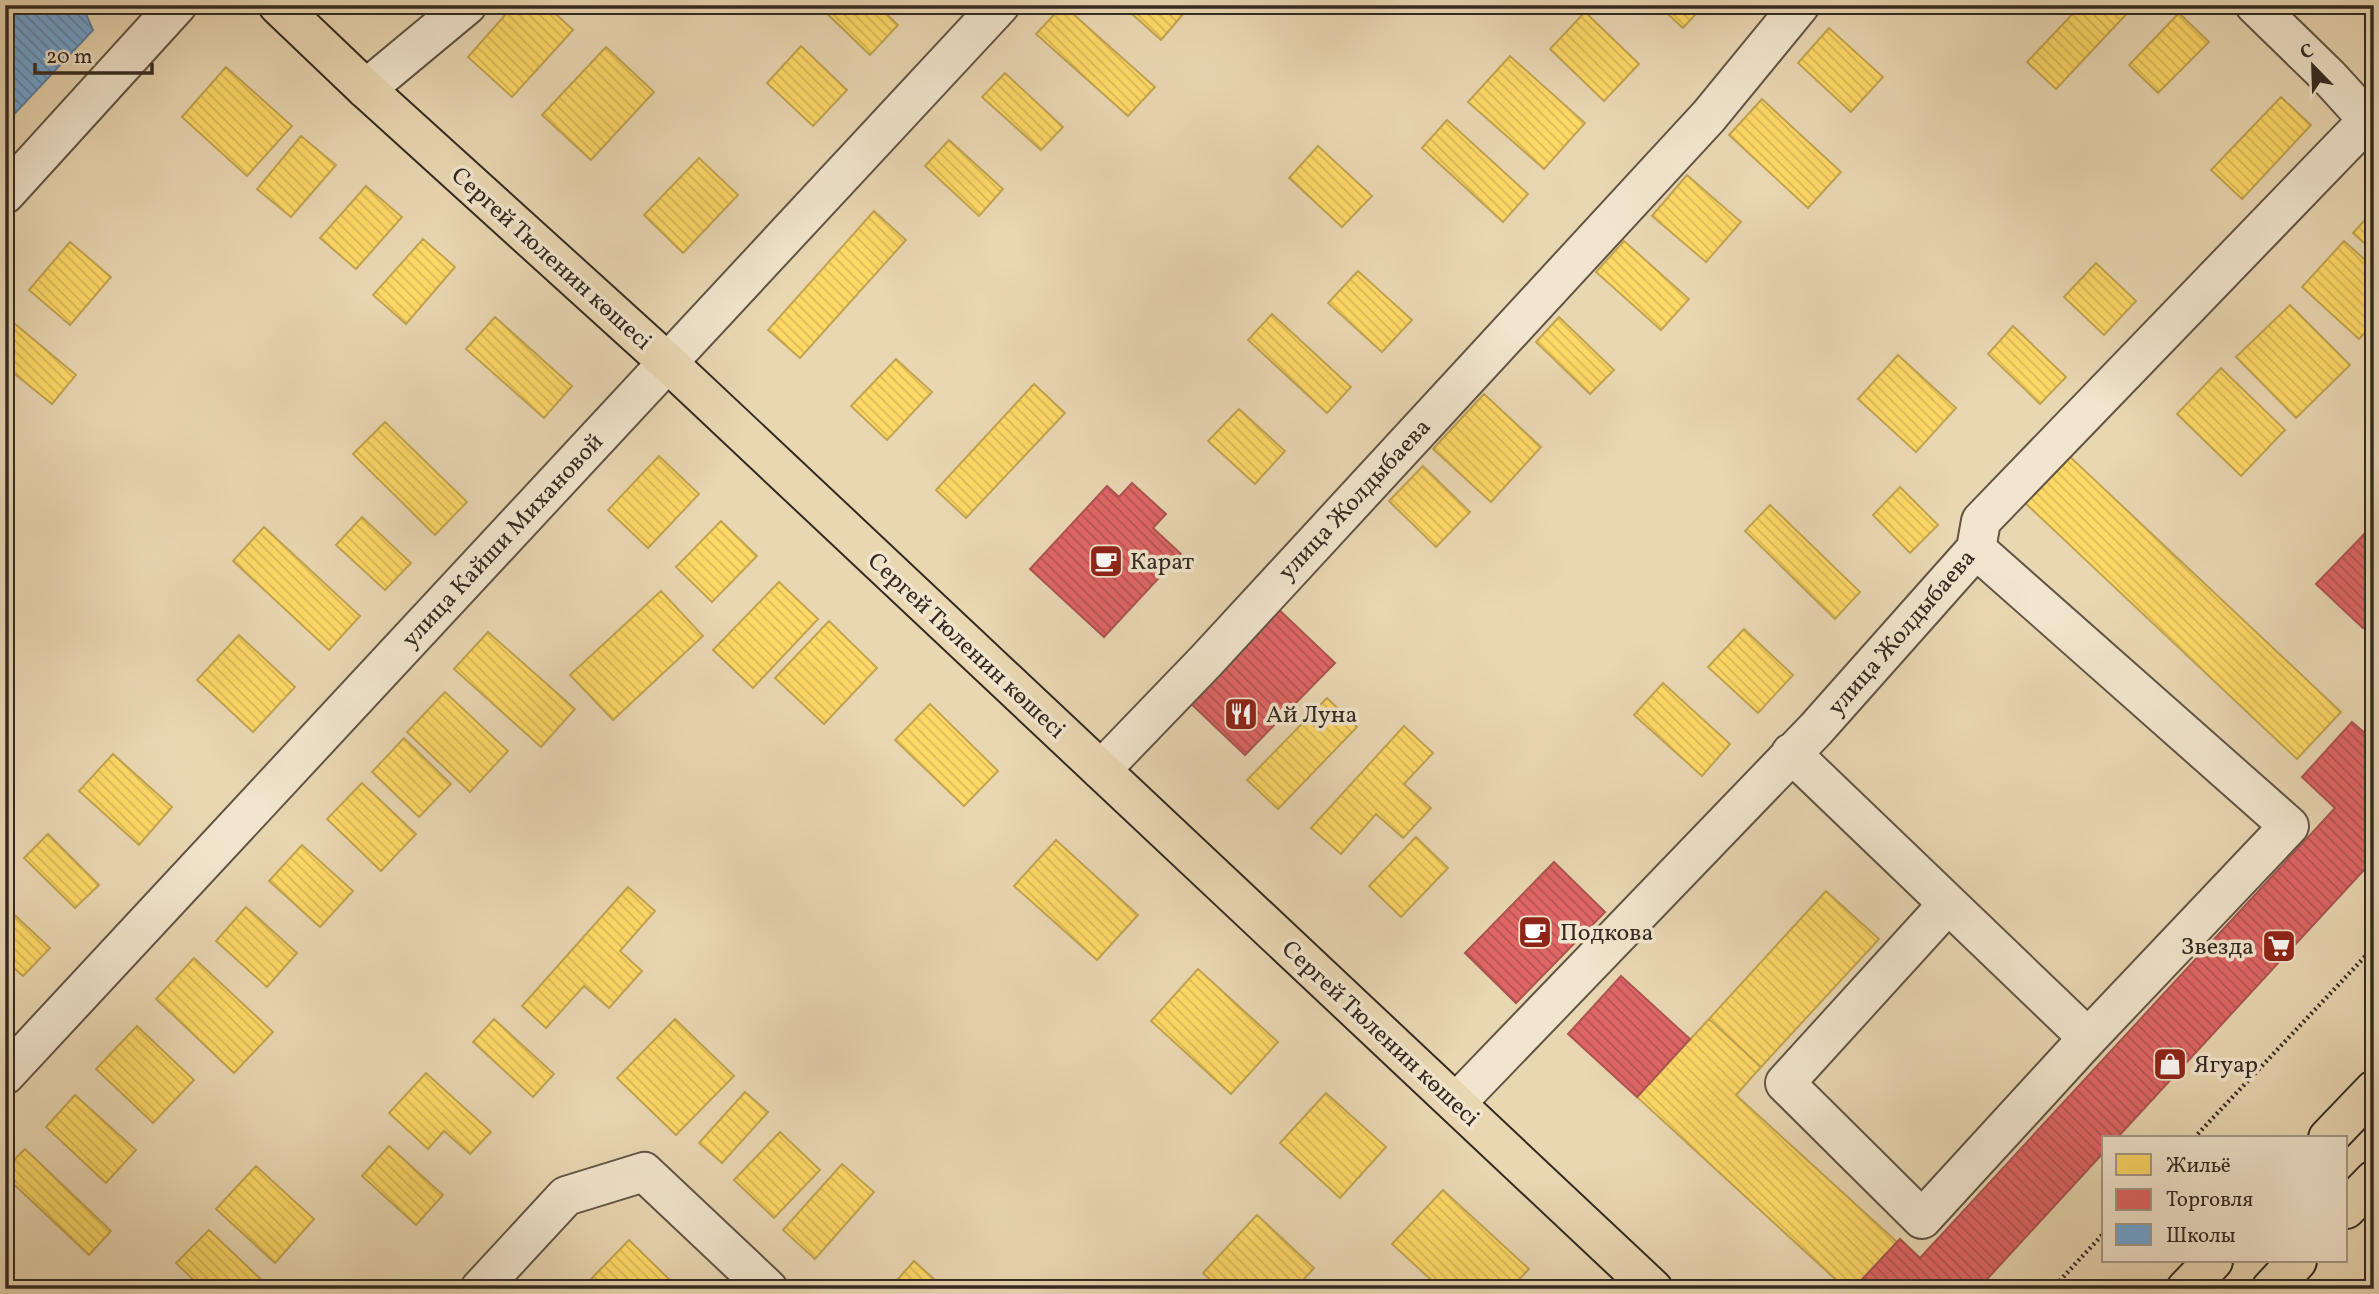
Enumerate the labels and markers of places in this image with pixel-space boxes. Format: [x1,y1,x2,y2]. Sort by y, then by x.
cafe icon: Карат [1087,542,1125,580]
place label: Карат [1130,546,1194,580]
restaurant icon: Ай Луна [1222,695,1260,733]
place label: Ай Луна [1266,699,1357,733]
cafe icon: Подкова [1516,913,1554,951]
place label: Подкова [1560,917,1653,951]
supermarket icon: Звезда [2260,927,2298,965]
place label: Звезда [2181,931,2254,965]
shop icon: Ягуар [2151,1045,2189,1083]
place label: Ягуар [2194,1049,2258,1083]

